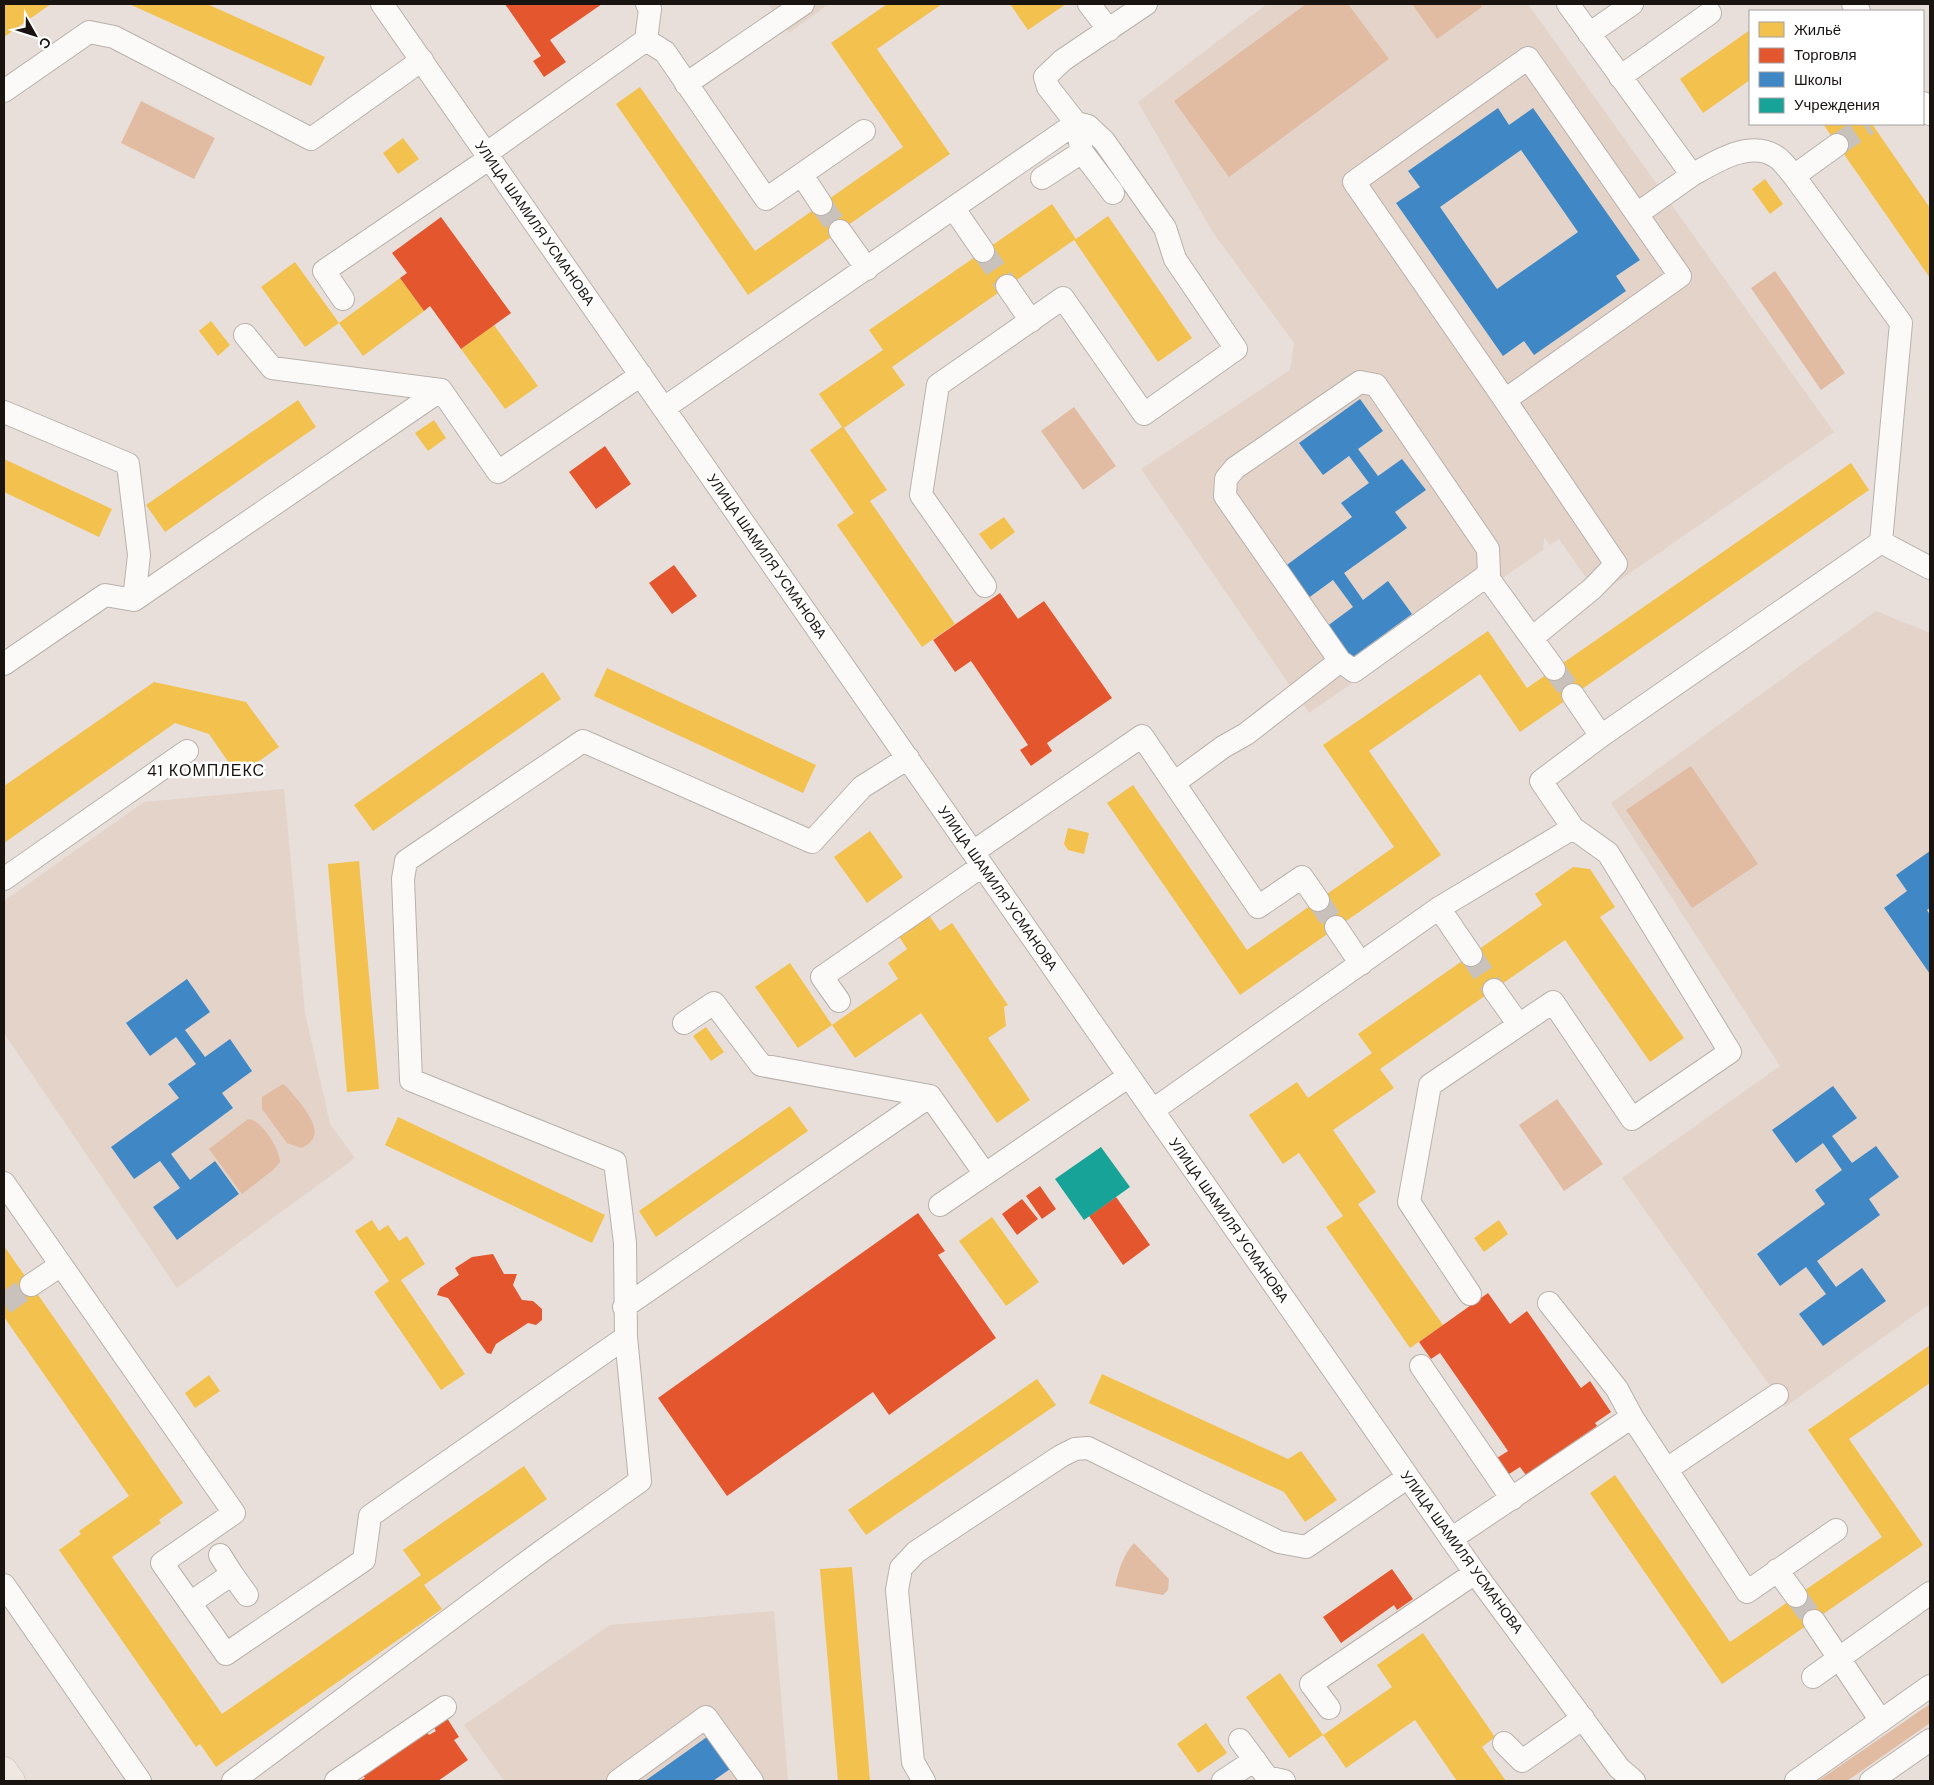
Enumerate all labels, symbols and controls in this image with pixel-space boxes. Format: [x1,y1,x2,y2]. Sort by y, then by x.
north arrow [10,10,60,60]
legend [1749,10,1924,125]
text: Жильё [1794,20,1841,40]
text: С [35,34,55,53]
text: Торговля [1794,45,1857,65]
text: Школы [1794,70,1842,90]
text: Учреждения [1794,95,1880,115]
street label: УЛИЦА ШАМИЛЯ УСМАНОВА [471,137,599,309]
street label: УЛИЦА ШАМИЛЯ УСМАНОВА [703,470,831,642]
district label: 41 КОМПЛЕКС [147,760,265,781]
street label: УЛИЦА ШАМИЛЯ УСМАНОВА [934,802,1062,974]
street label: УЛИЦА ШАМИЛЯ УСМАНОВА [1165,1134,1293,1306]
street label: УЛИЦА ШАМИЛЯ УСМАНОВА [1397,1467,1528,1638]

